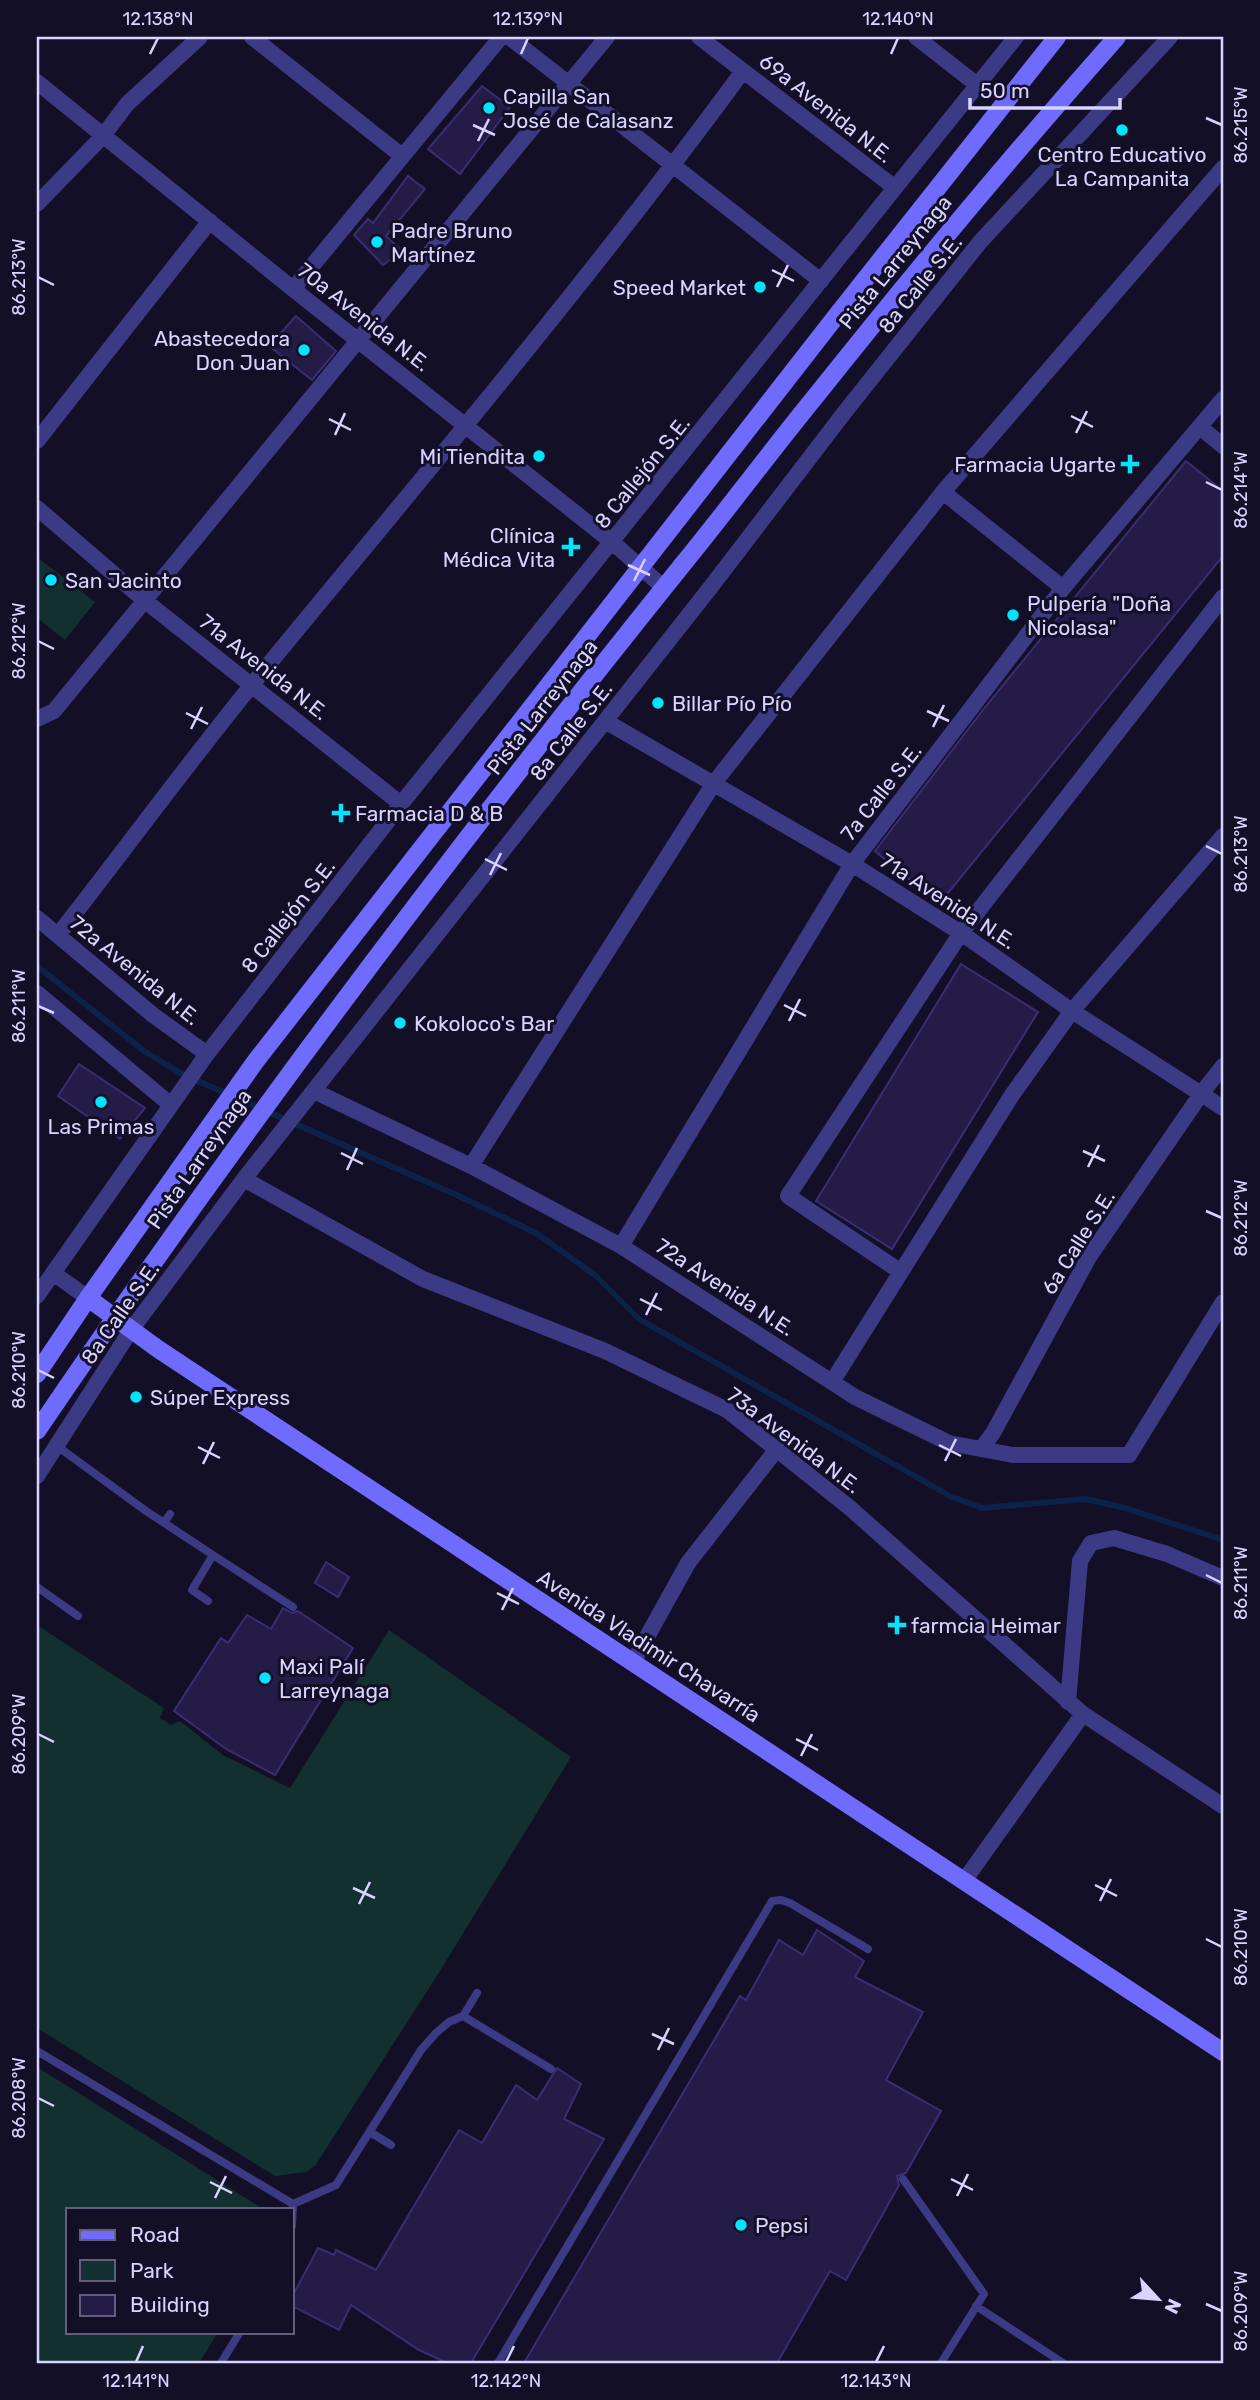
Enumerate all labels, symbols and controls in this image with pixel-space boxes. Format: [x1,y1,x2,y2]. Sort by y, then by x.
text: 12.138°N [122,8,194,30]
text: 12.139°N [493,8,563,30]
text: 12.140°N [862,8,934,30]
street label: 69a Avenida N.E. [754,48,898,168]
scale bar [970,66,1120,110]
text: 50 m [980,78,1030,103]
place label: Capilla San José de Calasanz [503,84,673,133]
text: 86.215°W [1230,86,1252,164]
marker: Capilla San José de Calasanz [481,100,497,116]
marker: Centro Educativo La Campanita [1114,122,1130,138]
place label: Centro Educativo La Campanita [1038,142,1206,191]
street label: Pista Larreynaga [833,190,957,334]
place label: Padre Bruno Martínez [391,218,512,267]
street label: 8a Calle S.E. [873,230,967,338]
marker: Padre Bruno Martínez [369,234,385,250]
text: 86.213°W [8,238,30,316]
street label: 70a Avenida N.E. [293,257,435,377]
place label: Speed Market [613,275,746,300]
marker: Speed Market [752,279,768,295]
place label: Abastecedora Don Juan [154,326,290,375]
marker: Abastecedora Don Juan [296,342,312,358]
street label: 8 Callejón S.E. [589,411,695,533]
place label: Mi Tiendita [420,444,525,469]
marker: Mi Tiendita [531,448,547,464]
text: 86.214°W [1230,451,1252,529]
place label: Farmacia Ugarte [954,452,1116,477]
marker: Farmacia Ugarte [1122,456,1138,472]
place label: Clínica Médica Vita [443,523,555,572]
marker: Clínica Médica Vita [561,537,581,557]
place label: San Jacinto [65,568,182,593]
marker: San Jacinto [43,572,59,588]
place label: Pulpería "Doña Nicolasa" [1027,591,1171,640]
text: 86.212°W [8,602,30,680]
marker: Pulpería "Doña Nicolasa" [1005,607,1021,623]
street label: 71a Avenida N.E. [194,609,334,725]
street label: Pista Larreynaga [481,634,603,780]
street label: 8a Calle S.E. [525,676,617,786]
place label: Billar Pío Pío [672,691,792,716]
marker: Billar Pío Pío [650,695,666,711]
street label: 7a Calle S.E. [835,738,927,846]
place label: Farmacia D & B [355,801,503,826]
marker: Farmacia D & B [333,805,349,821]
text: 86.213°W [1230,815,1252,893]
street label: 71a Avenida N.E. [875,848,1021,954]
street label: 8 Callejón S.E. [236,854,340,978]
street label: 72a Avenida N.E. [65,910,205,1030]
text: 86.211°W [8,969,30,1043]
place label: Kokoloco's Bar [414,1011,554,1036]
marker: Kokoloco's Bar [392,1015,408,1031]
street label: Pista Larreynaga [142,1084,256,1234]
marker: Las Primas [93,1094,109,1110]
place label: Las Primas [48,1114,154,1139]
text: 86.212°W [1230,1179,1252,1257]
street label: 6a Calle S.E. [1036,1185,1120,1299]
street label: 72a Avenida N.E. [651,1233,799,1341]
street label: 8a Calle S.E. [76,1257,164,1369]
text: 86.210°W [8,1331,30,1409]
street label: 73a Avenida N.E. [722,1382,866,1498]
place label: Súper Express [150,1385,290,1410]
marker: Súper Express [128,1389,144,1405]
text: 86.211°W [1230,1546,1252,1620]
street label: Avenida Vladimir Chavarría [533,1564,765,1728]
place label: farmcia Heimar [911,1613,1061,1638]
marker: farmcia Heimar [889,1617,905,1633]
place label: Maxi Palí Larreynaga [279,1654,390,1703]
marker: Maxi Palí Larreynaga [257,1670,273,1686]
text: 86.209°W [8,1694,30,1774]
text: 86.210°W [1230,1908,1252,1986]
text: 86.208°W [8,2057,30,2139]
legend [66,2208,294,2334]
place label: Pepsi [755,2213,808,2238]
marker: Pepsi [733,2217,749,2233]
text: Road [130,2222,180,2247]
text: Park [130,2258,174,2283]
north arrow [1124,2264,1194,2334]
text: 86.209°W [1230,2271,1252,2351]
text: Building [130,2292,210,2317]
text: N [1159,2295,1186,2317]
text: 12.141°N [102,2370,170,2392]
text: 12.142°N [471,2370,541,2392]
text: 12.143°N [841,2370,911,2392]

